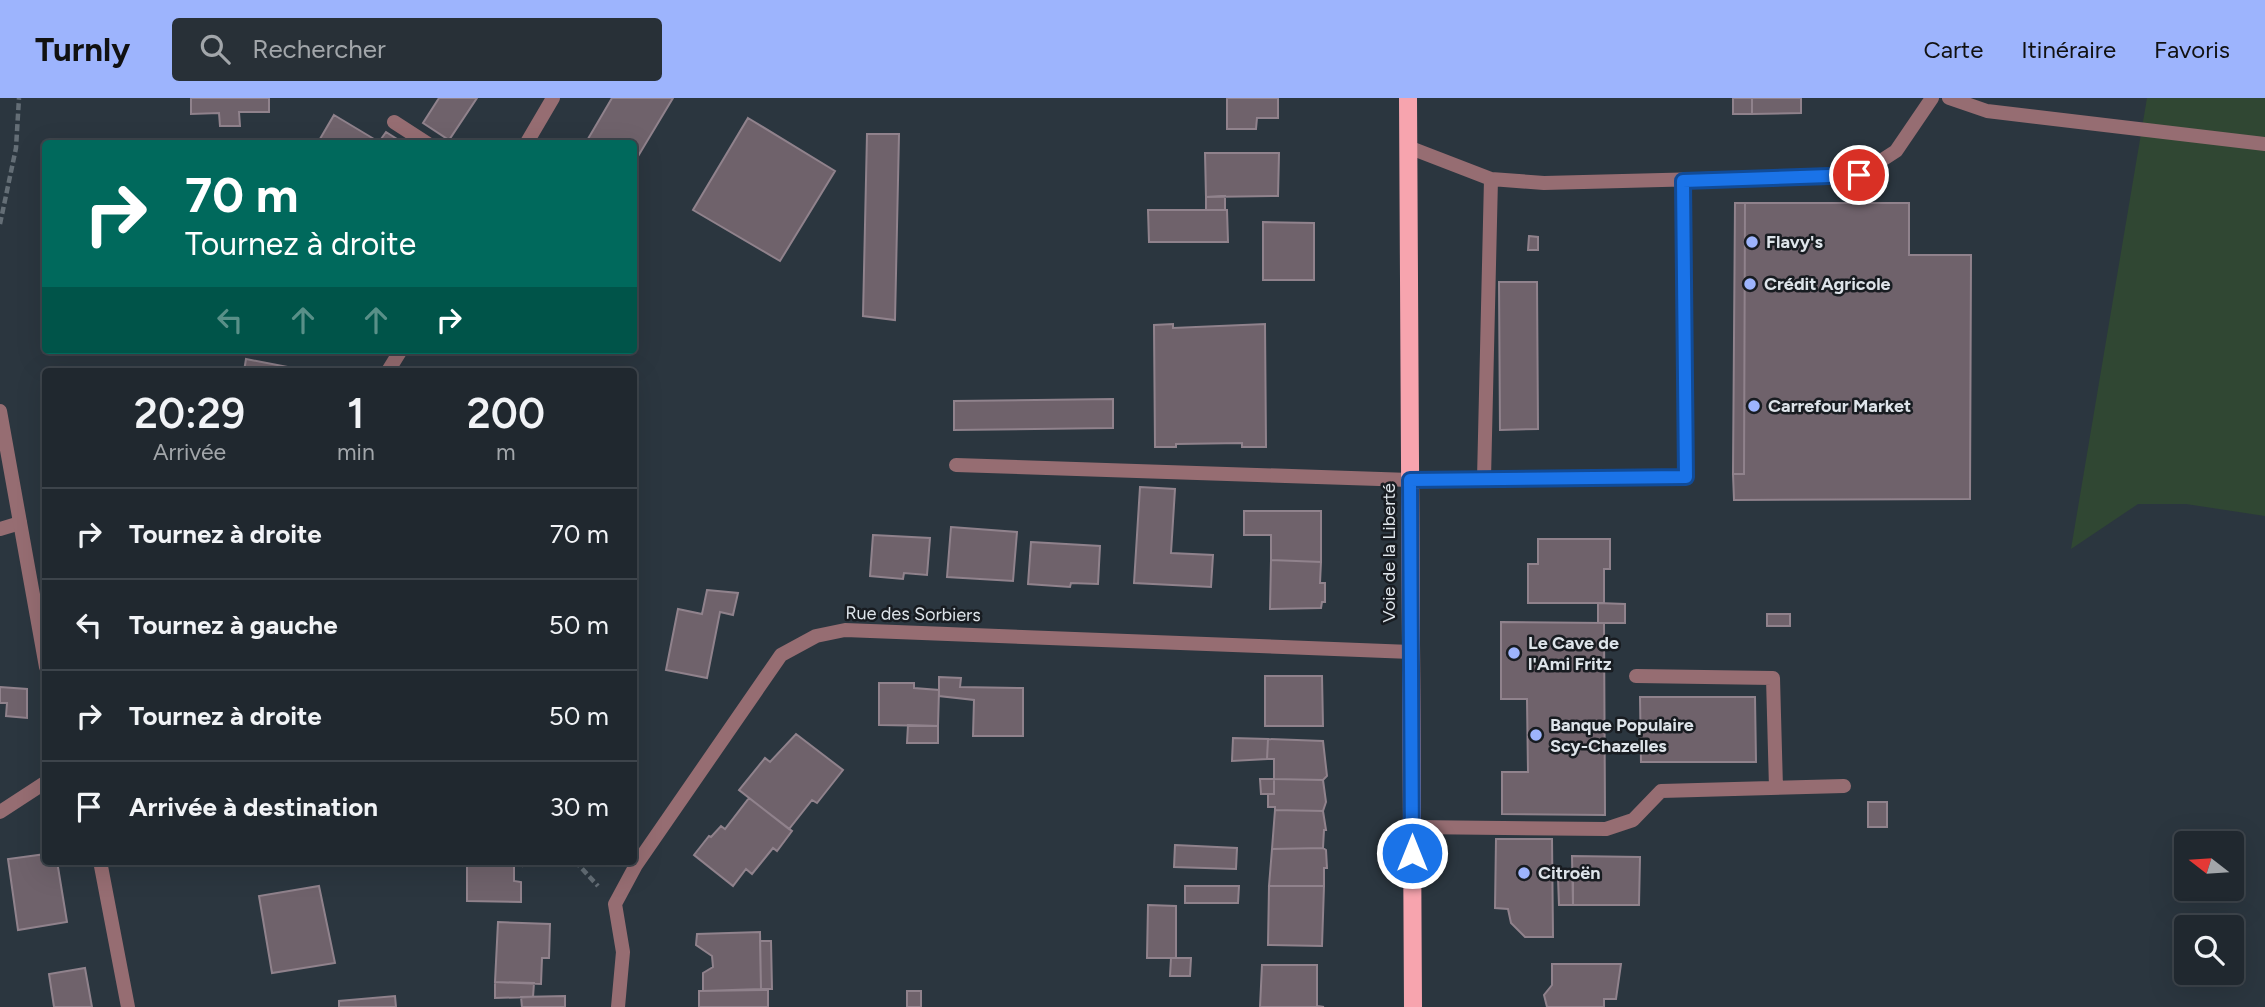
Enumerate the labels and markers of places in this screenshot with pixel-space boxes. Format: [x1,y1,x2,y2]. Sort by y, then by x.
pin [1829,145,1889,205]
place label: Flavy's [1766,231,1824,253]
marker: Flavy's [1744,234,1760,250]
place label: Crédit Agricole [1764,273,1891,295]
marker: Crédit Agricole [1742,276,1758,292]
place label: Carrefour Market [1768,395,1911,417]
marker: Carrefour Market [1746,398,1762,414]
place label: Le Cave de l'Ami Fritz [1528,632,1619,675]
marker: Le Cave de l'Ami Fritz [1506,645,1522,661]
place label: Banque Populaire Scy-Chazelles [1550,714,1694,757]
marker: Banque Populaire Scy-Chazelles [1528,727,1544,743]
place label: Citroën [1538,862,1601,884]
marker: Citroën [1516,865,1532,881]

